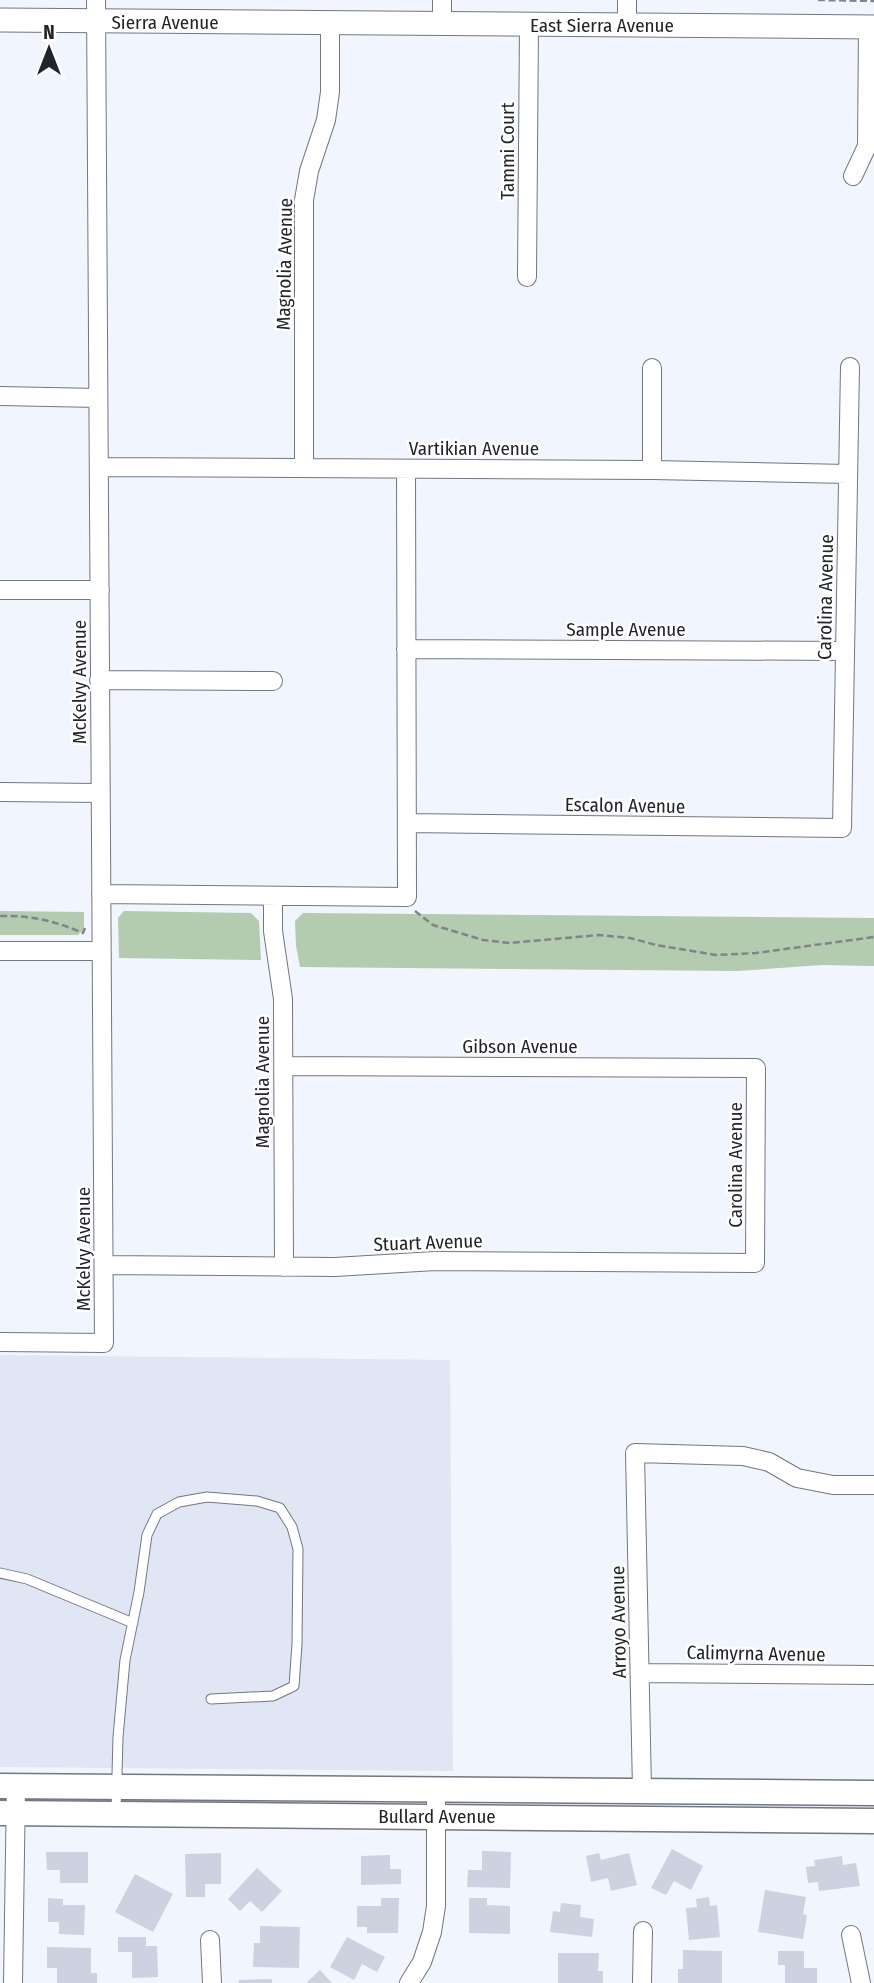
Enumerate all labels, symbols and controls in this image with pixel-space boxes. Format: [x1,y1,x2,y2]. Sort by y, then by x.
street label: Sierra Avenue [111,11,219,34]
north arrow [14,14,84,84]
street label: East Sierra Avenue [530,14,674,37]
text: N [43,21,55,44]
street label: Tammi Court [496,101,519,200]
street label: Magnolia Avenue [272,198,297,330]
street label: Vartikian Avenue [409,437,539,460]
street label: Carolina Avenue [813,534,838,660]
street label: Sample Avenue [566,618,686,641]
street label: McKelvy Avenue [68,620,91,744]
street label: Escalon Avenue [565,793,685,818]
street label: Magnolia Avenue [251,1016,274,1148]
street label: Gibson Avenue [462,1035,578,1058]
street label: Carolina Avenue [724,1102,747,1228]
street label: McKelvy Avenue [72,1187,95,1311]
street label: Stuart Avenue [373,1229,483,1256]
street label: Arroyo Avenue [606,1565,631,1678]
street label: Calimyrna Avenue [686,1641,826,1666]
street label: Bullard Avenue [378,1805,496,1828]

